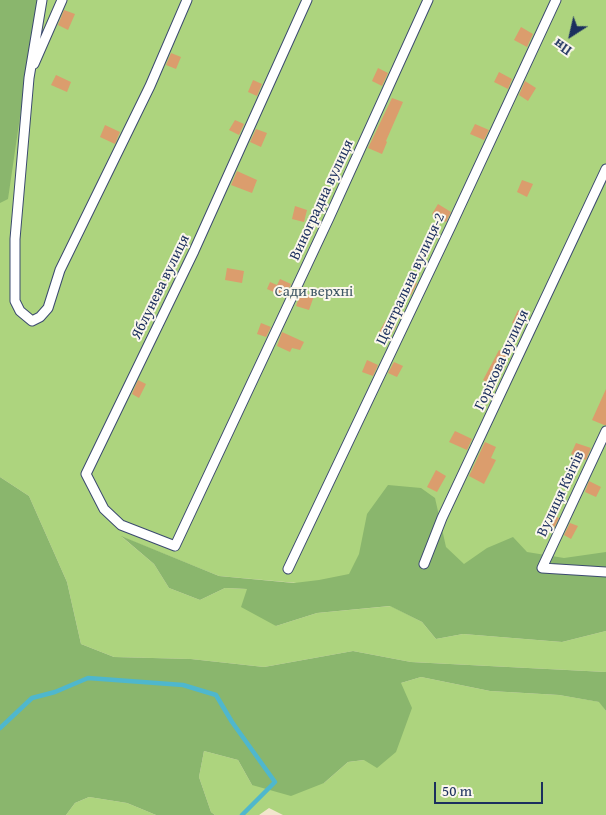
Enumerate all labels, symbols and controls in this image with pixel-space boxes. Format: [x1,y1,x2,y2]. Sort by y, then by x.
north arrow [546,10,596,60]
text: Пн [549,34,576,61]
street label: Виноградна вулиця [286,137,358,263]
street label: Центральна вулиця-2 [373,210,449,348]
street label: Яблунева вулиця [128,232,194,342]
park label: Сади верхні [275,283,353,301]
street label: Горіхова вулиця [471,307,533,413]
street label: Вулиця Квітів [533,448,589,540]
scale bar [436,772,545,804]
text: 50 m [442,780,472,801]

